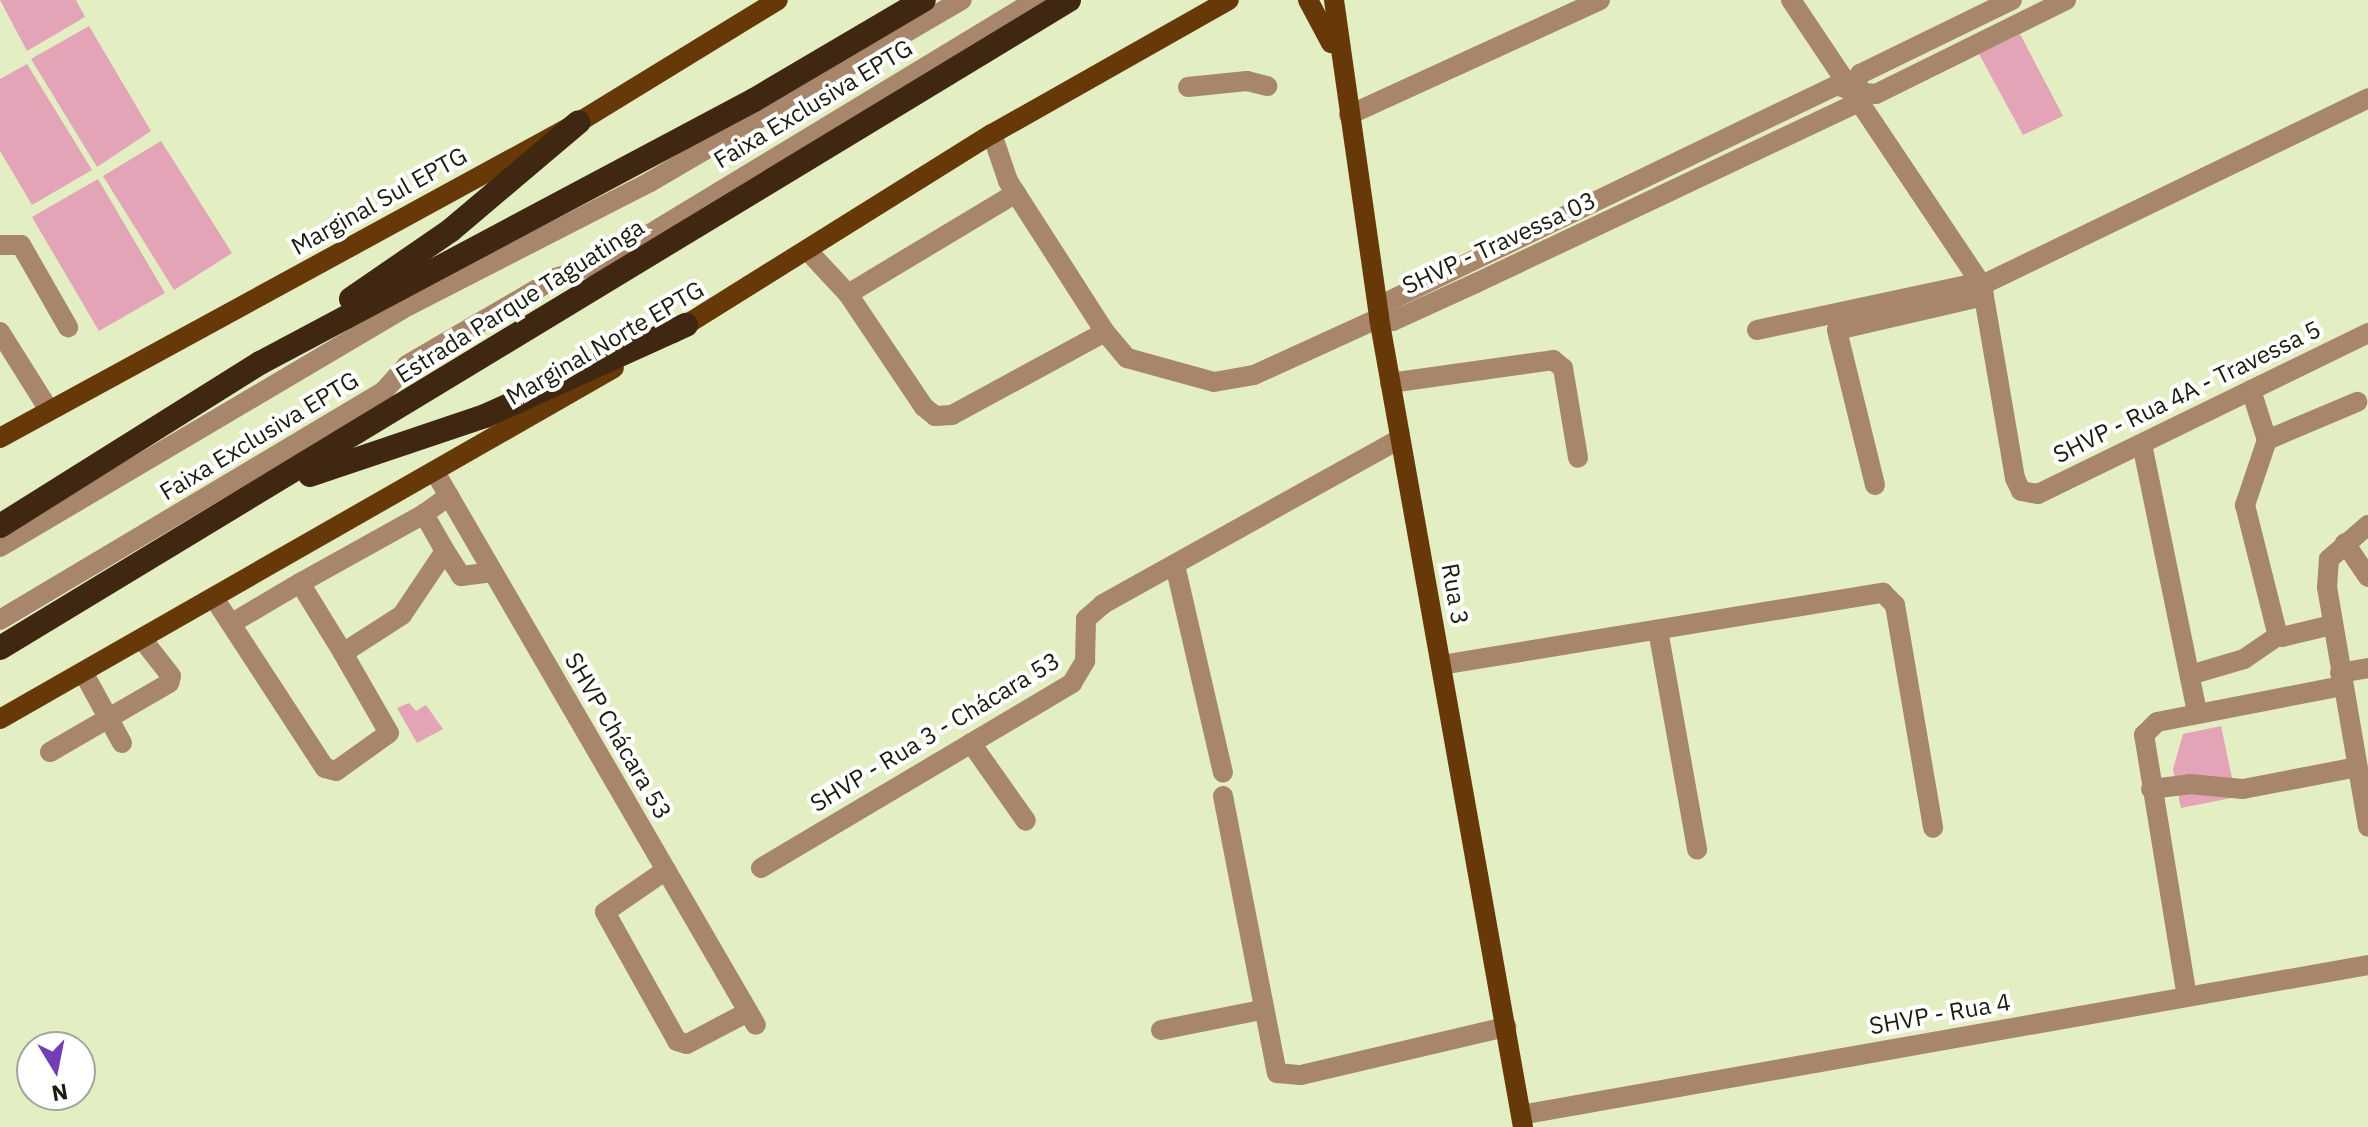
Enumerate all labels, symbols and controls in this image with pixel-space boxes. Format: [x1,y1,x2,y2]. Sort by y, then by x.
street label: Faixa Exclusiva EPTG [709,33,917,175]
street label: Marginal Sul EPTG [286,141,472,261]
street label: SHVP - Travessa 03 [1398,186,1600,300]
street label: Estrada Parque Taguatinga [391,213,649,389]
street label: Marginal Norte EPTG [501,275,709,411]
street label: SHVP - Rua 4A - Travessa 5 [2049,315,2325,469]
street label: Faixa Exclusiva EPTG [155,365,363,507]
street label: Rua 3 [1435,561,1475,627]
street label: SHVP - Rua 3 - Chácara 53 [805,646,1065,818]
street label: SHVP Chácara 53 [559,647,677,825]
street label: SHVP - Rua 4 [1867,987,2013,1041]
north arrow [16,1031,96,1111]
text: N [50,1077,70,1109]

